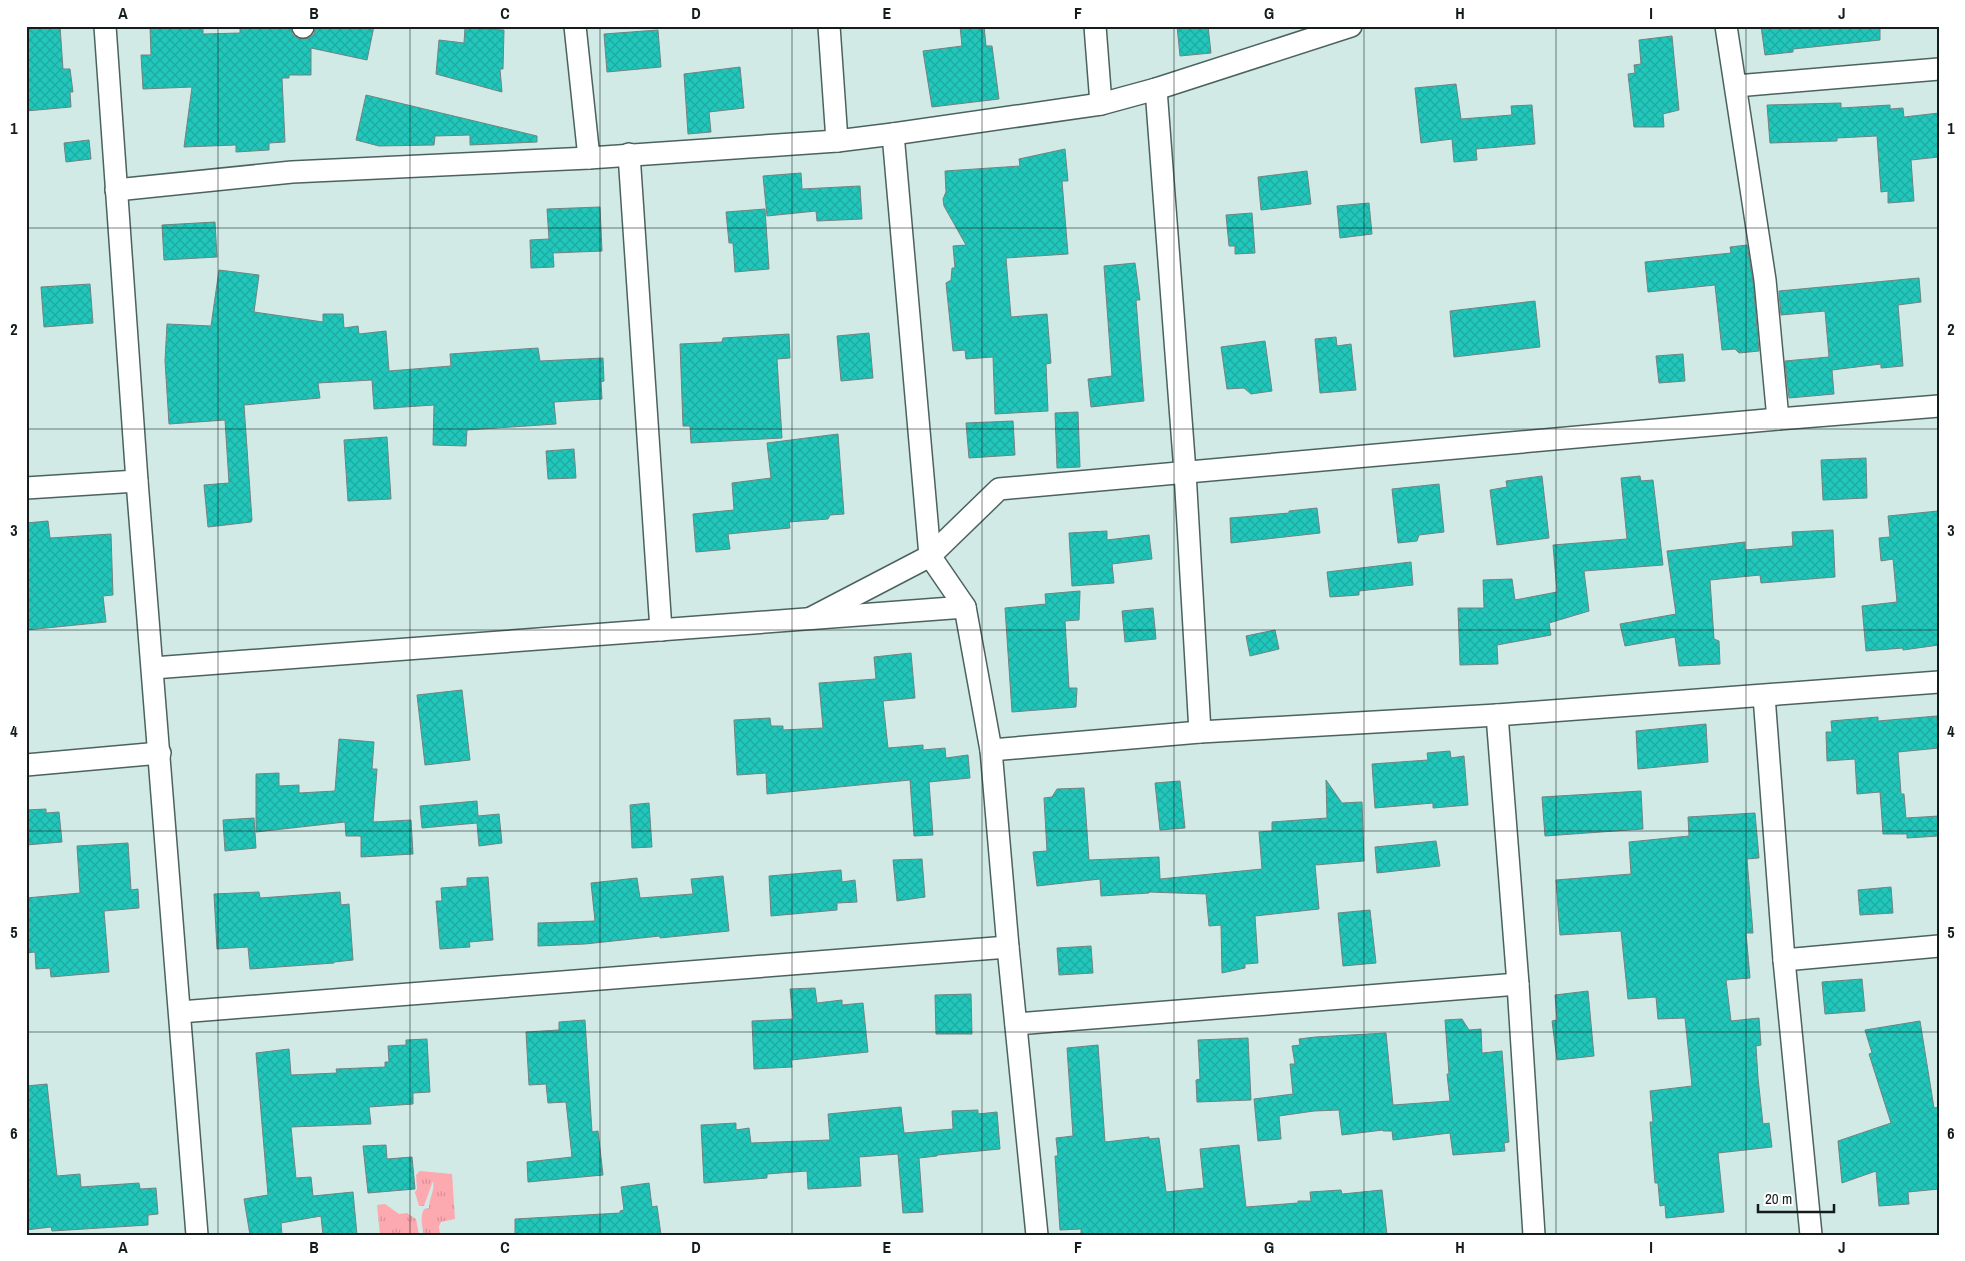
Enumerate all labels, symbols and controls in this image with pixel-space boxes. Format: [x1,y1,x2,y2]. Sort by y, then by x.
text: A [118,2,128,24]
text: B [309,2,319,24]
text: C [500,2,510,24]
text: D [691,2,701,24]
text: E [883,2,892,24]
text: F [1074,2,1082,24]
text: G [1264,2,1274,24]
text: H [1455,2,1465,24]
text: I [1649,2,1653,24]
text: J [1838,2,1846,24]
text: 1 [10,117,18,139]
text: 1 [1947,117,1955,139]
text: 2 [10,318,18,340]
text: 2 [1947,318,1955,340]
text: 3 [10,519,18,541]
text: 3 [1947,519,1955,541]
text: 4 [10,720,18,742]
text: 4 [1947,720,1955,742]
text: 5 [10,921,18,943]
text: 5 [1947,921,1955,943]
text: 6 [10,1122,18,1144]
text: 6 [1947,1122,1955,1144]
scale bar [1758,1181,1834,1213]
text: 20 m [1765,1188,1792,1209]
text: A [118,1236,128,1258]
text: B [309,1236,319,1258]
text: C [500,1236,510,1258]
text: D [691,1236,701,1258]
text: E [883,1236,892,1258]
text: F [1074,1236,1082,1258]
text: G [1264,1236,1274,1258]
text: H [1455,1236,1465,1258]
text: I [1649,1236,1653,1258]
text: J [1838,1236,1846,1258]

